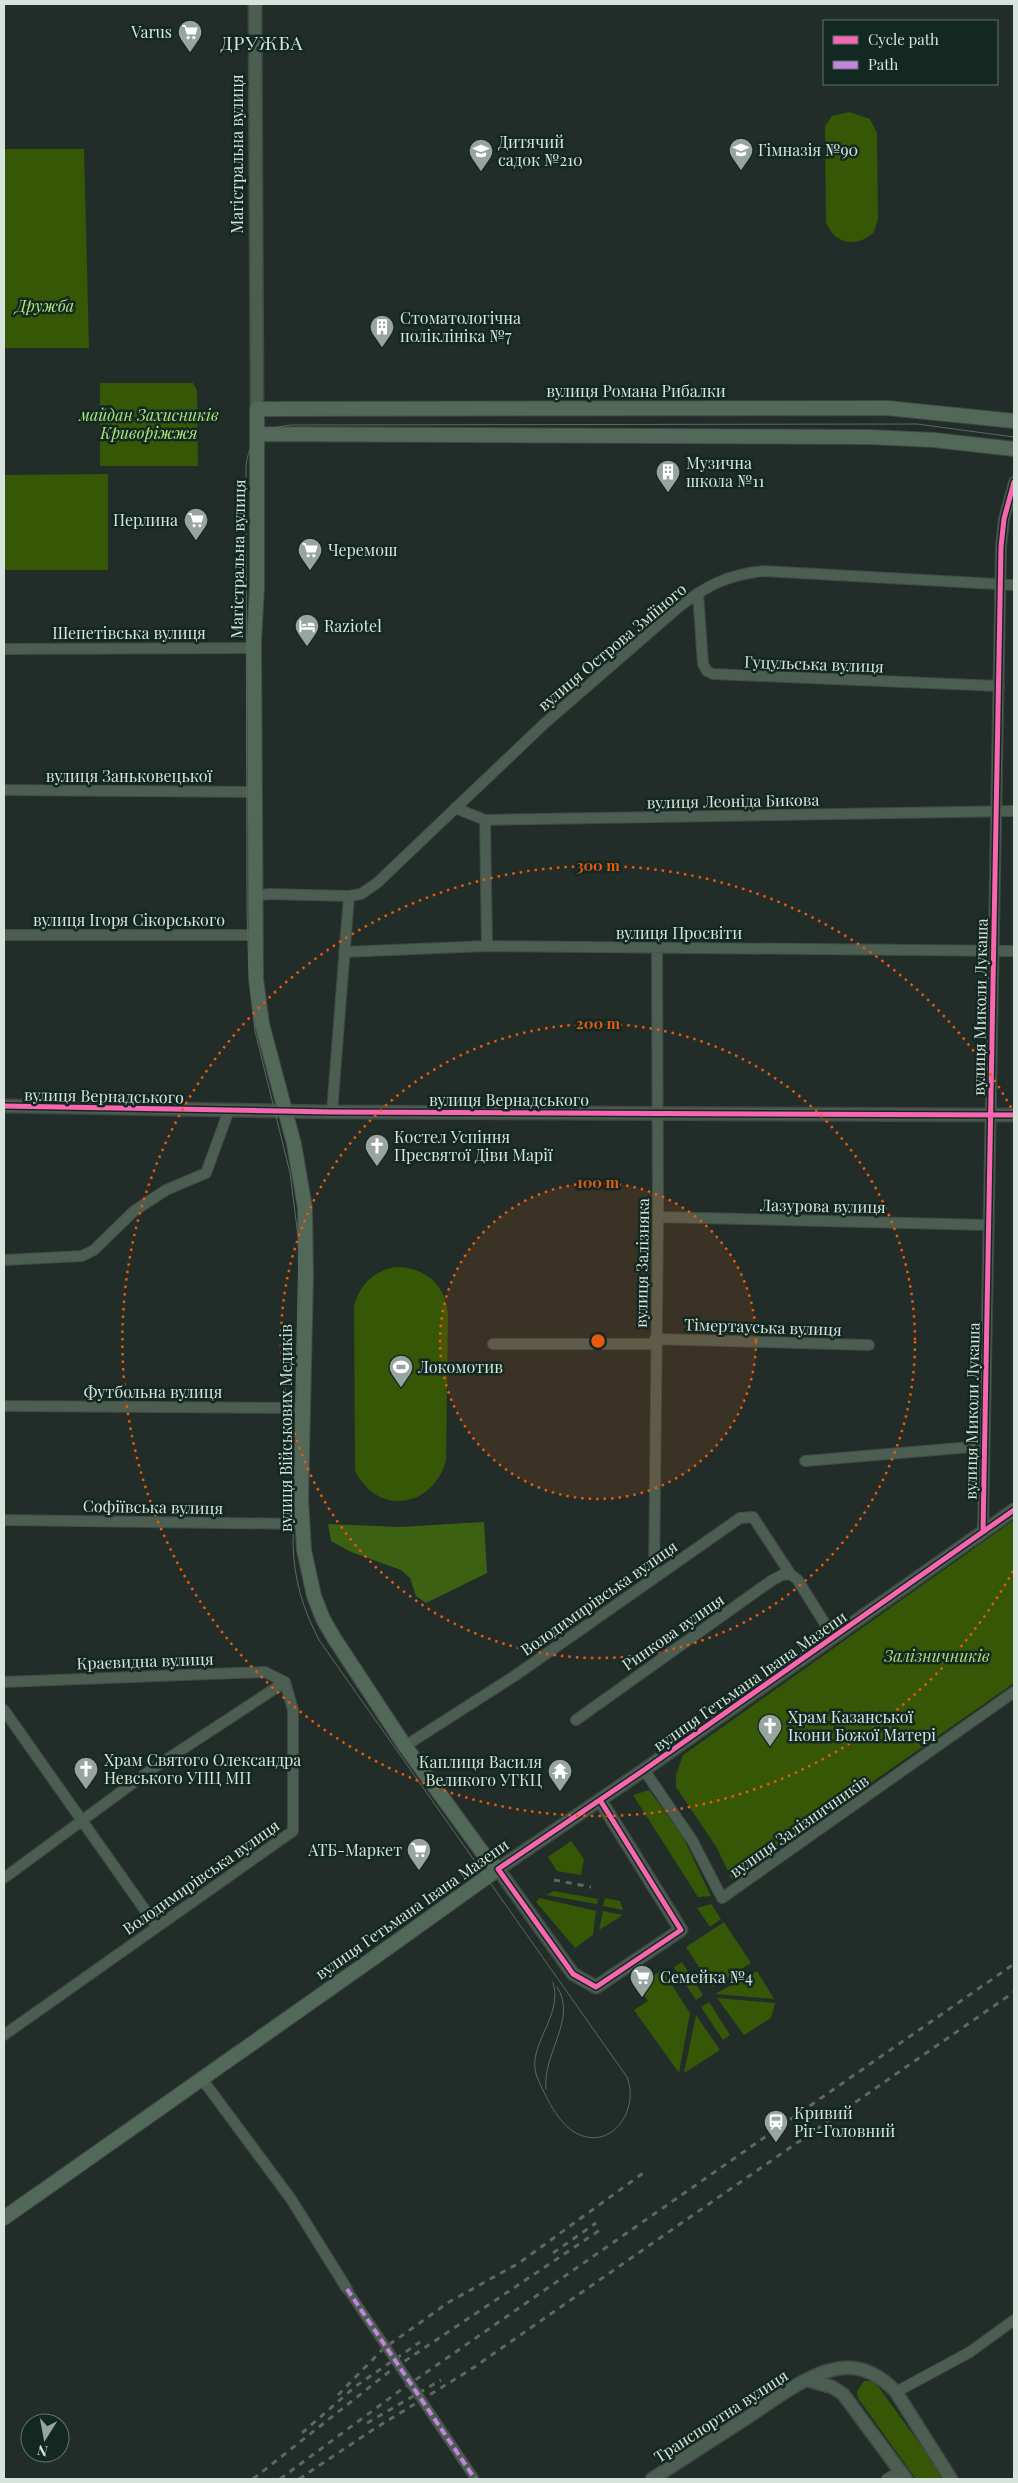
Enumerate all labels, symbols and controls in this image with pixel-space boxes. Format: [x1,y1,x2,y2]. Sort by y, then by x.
supermarket icon: Varus [177,19,203,53]
legend [823,20,998,85]
place label: Varus [130,21,172,42]
district label: ДРУЖБА [220,29,304,55]
text: Cycle path [868,29,939,49]
text: Path [868,54,898,74]
street label: Магістральна вулиця [226,74,247,234]
place label: Дитячий садок №210 [498,131,583,170]
school or university icon: Гімназія №90 [728,137,754,171]
school or university icon: Дитячий садок №210 [468,138,494,172]
place label: Гімназія №90 [758,139,858,160]
park label: Дружба [13,295,74,316]
place label: Стоматологічна поліклініка №7 [400,307,521,346]
building icon: Стоматологічна поліклініка №7 [369,314,395,348]
street label: вулиця Романа Рибалки [546,380,726,401]
park label: майдан Захисників Криворіжжя [77,404,219,443]
place label: Музична школа №11 [686,452,764,491]
building icon: Музична школа №11 [655,459,681,493]
street label: Магістральна вулиця [226,479,249,639]
supermarket icon: Перлина [183,507,209,541]
place label: Перлина [113,509,178,530]
supermarket icon: Черемош [297,537,323,571]
place label: Черемош [328,539,398,560]
street label: вулиця Острова Зміїного [533,578,691,715]
hotel icon: Raziotel [294,613,320,647]
place label: Raziotel [324,615,382,636]
street label: Шепетівська вулиця [52,622,206,643]
street label: Гуцульська вулиця [744,651,885,676]
street label: вулиця Заньковецької [46,765,212,786]
street label: вулиця Леоніда Бикова [646,788,820,813]
text: 300 m [576,855,620,875]
street label: вулиця Ігоря Сікорського [33,909,225,930]
street label: вулиця Миколи Лукаша [967,918,992,1096]
street label: вулиця Просвіти [616,922,742,943]
text: 200 m [576,1013,621,1033]
street label: вулиця Вернадського [24,1084,184,1107]
street label: вулиця Вернадського [429,1089,589,1110]
place label: Костел Успіння Пресвятої Діви Марії [394,1126,553,1165]
church icon: Костел Успіння Пресвятої Діви Марії [364,1133,390,1167]
text: 100 m [577,1172,620,1192]
street label: Лазурова вулиця [759,1194,886,1217]
street label: вулиця Залізняка [630,1198,653,1328]
street label: Тімертауська вулиця [684,1313,843,1340]
street label: вулиця Миколи Лукаша [959,1322,984,1500]
street label: вулиця Військових Медиків [275,1324,296,1532]
centre of rings [589,1332,607,1350]
sports icon: Локомотив [388,1354,414,1388]
place label: Локомотив [417,1356,503,1377]
street label: Футбольна вулиця [84,1381,223,1402]
street label: Софіївська вулиця [83,1495,224,1518]
street label: Володимирівська вулиця [516,1535,681,1660]
street label: Ринкова вулиця [618,1588,728,1675]
street label: вулиця Гетьмана Івана Мазепи [649,1606,851,1756]
park label: Залізничників [883,1645,990,1666]
street label: Краєвидна вулиця [76,1648,214,1673]
place label: Храм Казанської Ікони Божої Матері [788,1706,936,1745]
church icon: Храм Казанської Ікони Божої Матері [757,1713,783,1747]
place label: Храм Святого Олександра Невського УПЦ МП [104,1749,301,1788]
place label: Каплиця Василя Великого УГКЦ [419,1751,542,1790]
church icon: Храм Святого Олександра Невського УПЦ МП [73,1756,99,1790]
temple icon: Каплиця Василя Великого УГКЦ [547,1758,573,1792]
street label: вулиця Залізничників [725,1769,873,1882]
street label: Володимирівська вулиця [118,1814,283,1939]
street label: вулиця Гетьмана Івана Мазепи [311,1834,513,1984]
supermarket icon: АТБ-Маркет [406,1837,432,1871]
place label: АТБ-Маркет [307,1839,402,1860]
supermarket icon: Семейка №4 [629,1964,655,1998]
place label: Семейка №4 [660,1966,753,1987]
place label: Кривий Ріг-Головний [794,2102,895,2141]
station icon: Кривий Ріг-Головний [763,2109,789,2143]
street label: Транспортна вулиця [650,2364,792,2467]
north arrow [20,2413,70,2463]
text: N [36,2441,49,2462]

